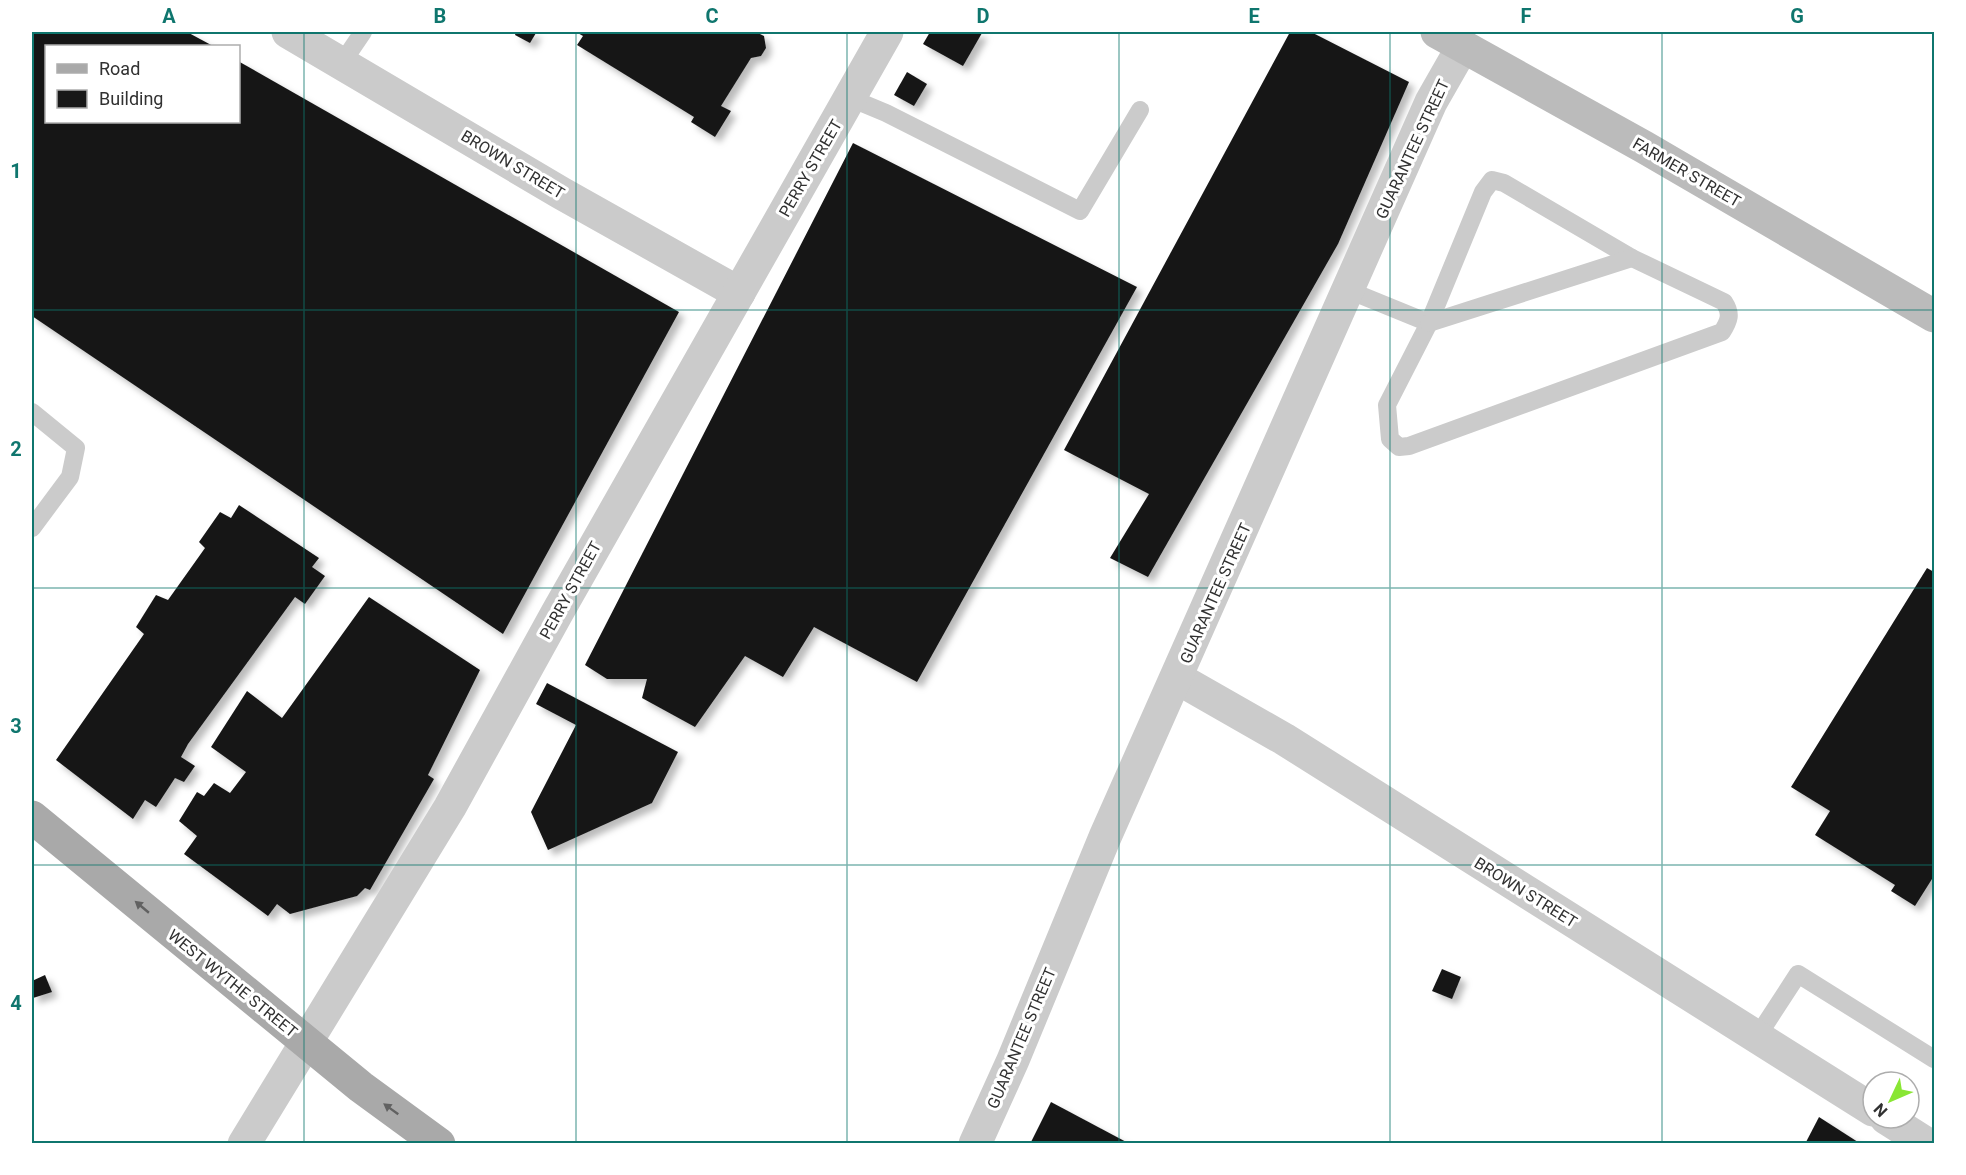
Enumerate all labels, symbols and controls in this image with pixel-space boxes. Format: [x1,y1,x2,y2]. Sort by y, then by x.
text: A [162,4,176,28]
text: B [434,4,446,28]
text: C [705,4,719,28]
text: D [977,4,990,28]
text: E [1248,4,1260,28]
text: F [1521,4,1532,28]
text: G [1790,4,1804,28]
legend [45,45,240,123]
text: Road [99,58,140,79]
street label: GUARANTEE STREET [1372,76,1453,222]
text: Building [99,88,163,109]
street label: PERRY STREET [775,116,846,220]
street label: BROWN STREET [458,126,568,203]
street label: FARMER STREET [1629,134,1745,211]
text: 1 [10,159,22,183]
text: 2 [10,437,22,461]
street label: GUARANTEE STREET [1176,520,1255,666]
street label: PERRY STREET [536,538,605,642]
text: 3 [10,714,22,738]
street label: BROWN STREET [1471,853,1581,932]
one-way arrow [134,902,149,914]
street label: WEST WYTHE STREET [164,925,301,1042]
street label: GUARANTEE STREET [983,964,1060,1112]
text: 4 [10,991,22,1015]
north arrow [1861,1070,1921,1130]
text: N [1870,1099,1891,1121]
one-way arrow [384,1103,400,1115]

